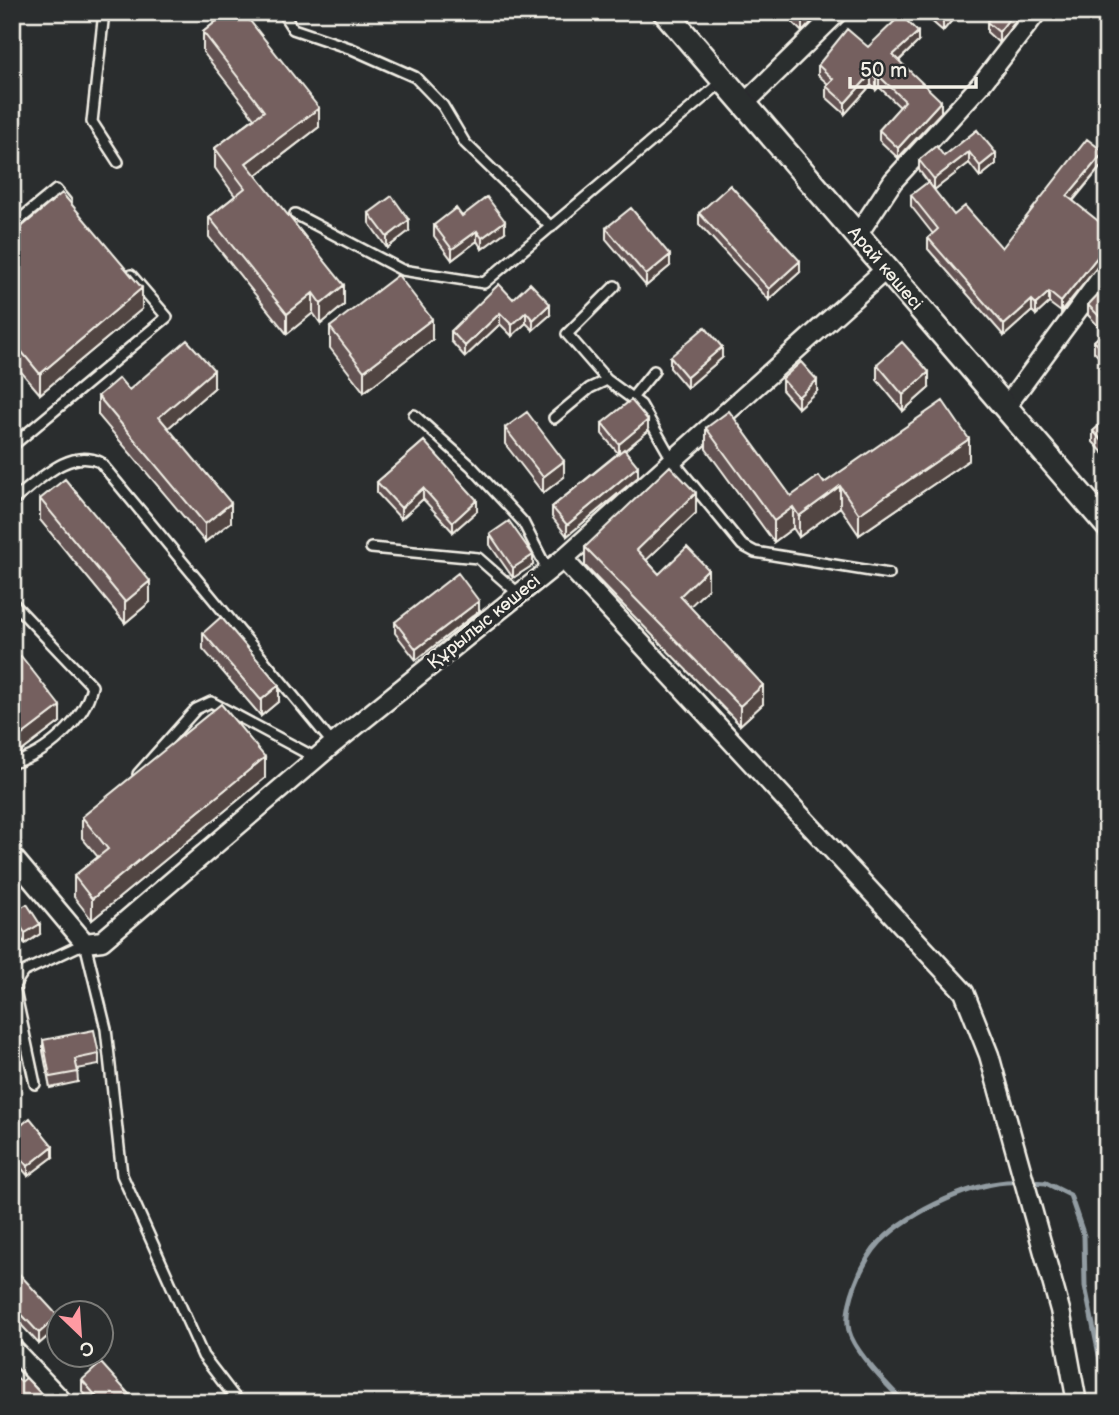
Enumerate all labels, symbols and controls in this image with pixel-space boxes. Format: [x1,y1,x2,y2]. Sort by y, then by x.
scale bar [850,46,976,90]
text: 50 m [860,58,907,83]
street label: Арай көшесі [843,221,927,314]
street label: Құрылыс көшесі [423,570,545,674]
north arrow [46,1300,116,1370]
text: С [76,1335,97,1361]

